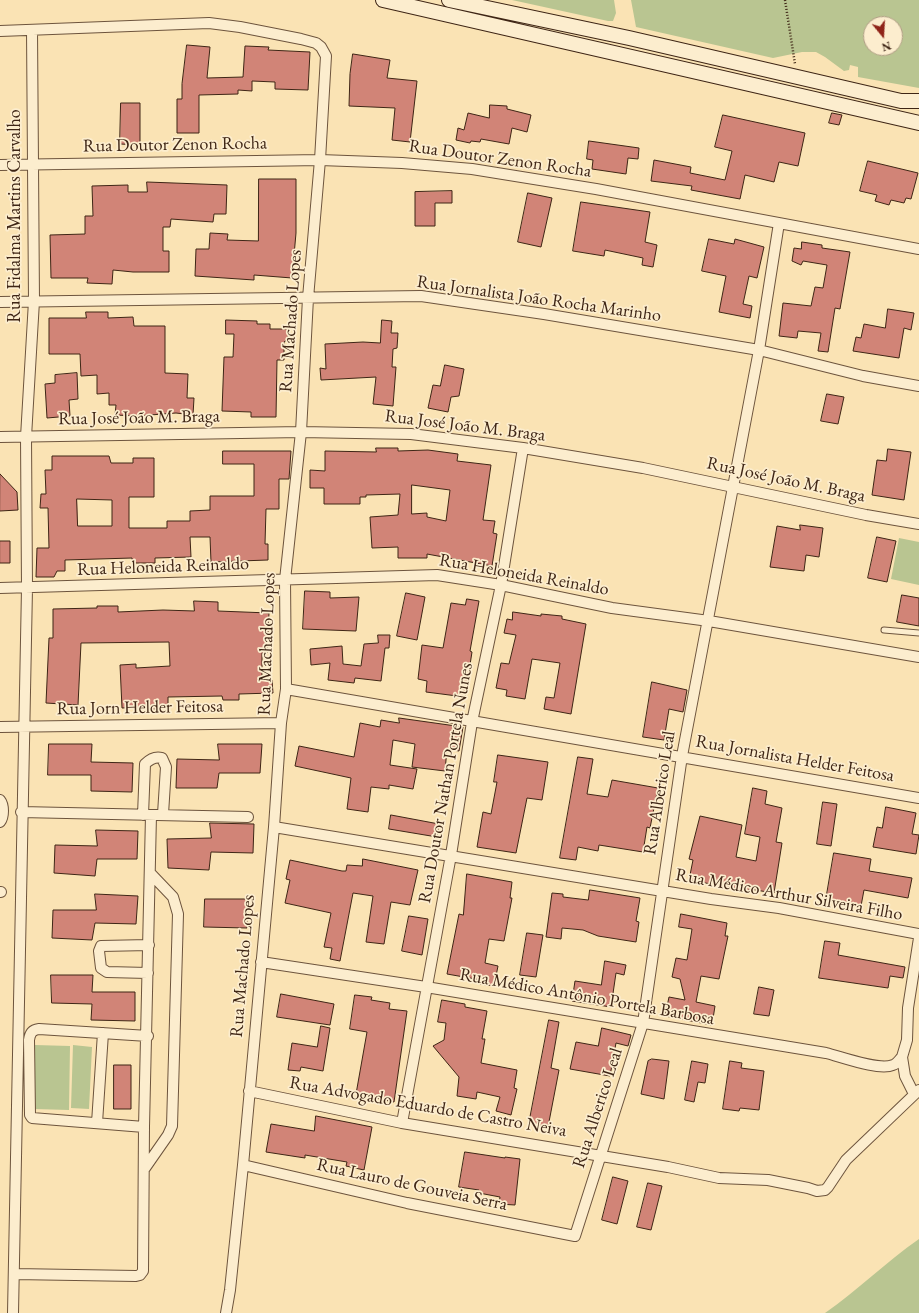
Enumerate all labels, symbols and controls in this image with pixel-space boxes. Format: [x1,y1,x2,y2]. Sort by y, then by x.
north arrow [863,16,903,56]
text: N [880,38,893,54]
street label: Rua Fidalma Martins Carvalho [4,109,26,323]
street label: Rua Doutor Zenon Rocha [83,133,267,157]
street label: Rua Doutor Zenon Rocha [407,135,593,183]
street label: Rua Machado Lopes [275,249,307,393]
street label: Rua Jornalista João Rocha Marinho [415,271,663,327]
street label: Rua José João M. Braga [383,405,547,447]
street label: Rua José João M. Braga [58,406,220,430]
street label: Rua José João M. Braga [705,453,867,507]
street label: Rua Heloneida Reinaldo [437,549,611,601]
street label: Rua Heloneida Reinaldo [77,553,249,581]
street label: Rua Machado Lopes [254,572,280,716]
street label: Rua Doutor Nathan Portela Nunes [414,661,478,905]
street label: Rua Jorn Helder Feitosa [57,696,223,720]
street label: Rua Alberico Leal [640,730,680,856]
street label: Rua Jornalista Helder Feitosa [694,731,896,787]
street label: Rua Médico Arthur Silveira Filho [674,864,904,926]
street label: Rua Machado Lopes [226,894,260,1038]
street label: Rua Médico Antônio Portela Barbosa [458,964,716,1030]
street label: Rua Alberico Leal [568,1045,628,1171]
street label: Rua Advogado Eduardo de Castro Neiva [288,1072,568,1142]
street label: Rua Lauro de Gouveia Serra [315,1154,509,1216]

